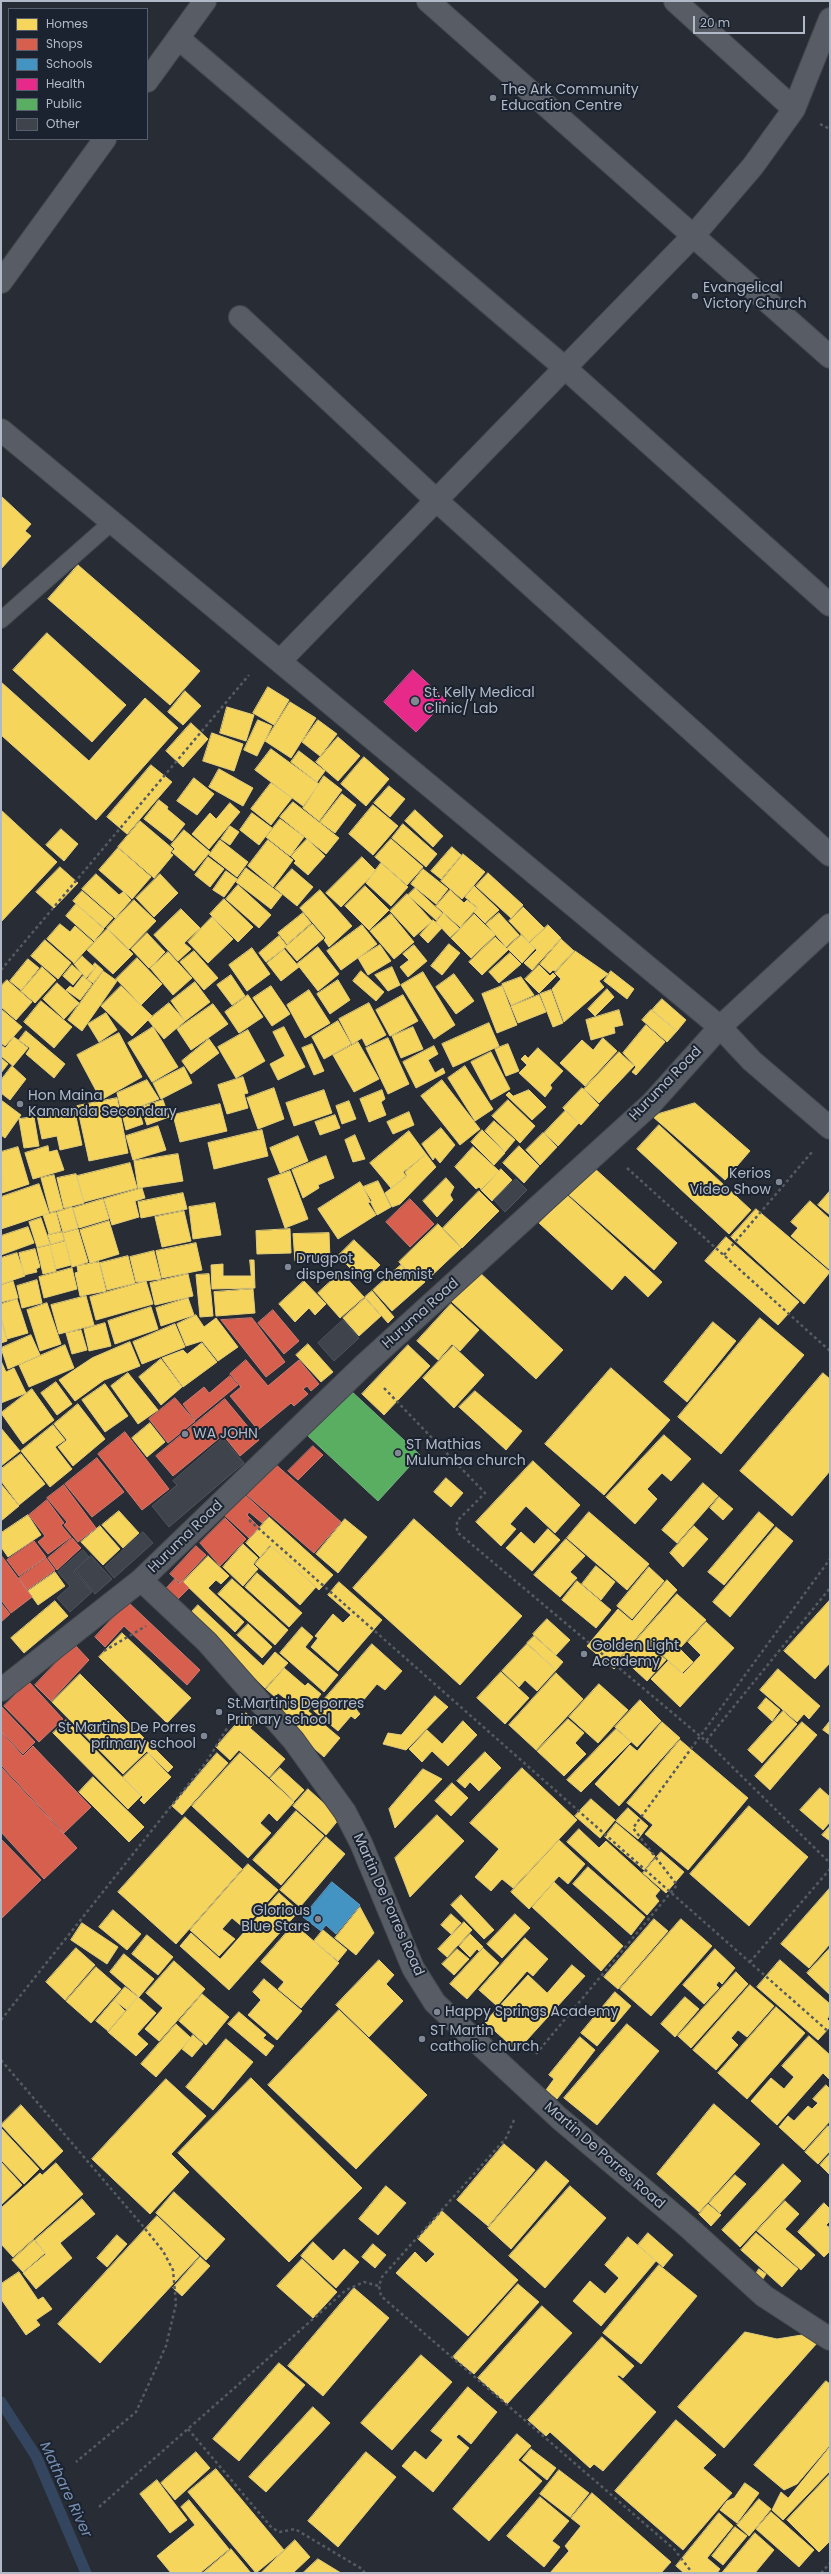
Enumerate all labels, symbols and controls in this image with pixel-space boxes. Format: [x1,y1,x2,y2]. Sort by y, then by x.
legend [8,8,148,140]
scale bar [695,8,807,34]
text: 20 m [700,14,730,31]
text: Homes [46,15,88,32]
text: Shops [46,35,83,52]
text: Schools [46,55,93,72]
text: Health [46,75,85,92]
place label: The Ark Community Education Centre [501,82,639,114]
marker: The Ark Community Education Centre [488,93,498,103]
text: Public [46,95,82,112]
text: Other [46,115,79,132]
place label: Evangelical Victory Church [703,280,807,312]
marker: Evangelical Victory Church [690,291,700,301]
place label: St. Kelly Medical Clinic/ Lab [424,685,535,718]
marker: St. Kelly Medical Clinic/ Lab [409,695,421,707]
street label: Huruma Road [626,1043,706,1125]
place label: Hon Maina Kamanda Secondary [28,1088,177,1120]
marker: Hon Maina Kamanda Secondary [15,1099,25,1109]
place label: Kerios Video Show [690,1166,771,1198]
marker: Kerios Video Show [774,1177,784,1187]
place label: Drugpot dispensing chemist [296,1251,433,1284]
marker: Drugpot dispensing chemist [283,1262,293,1272]
street label: Huruma Road [379,1275,463,1353]
place label: WA JOHN [193,1426,258,1442]
marker: WA JOHN [180,1429,190,1439]
place label: ST Mathias Mulumba church [406,1437,526,1470]
marker: ST Mathias Mulumba church [393,1448,403,1458]
street label: Huruma Road [145,1497,227,1577]
place label: Golden Light Academy [592,1638,679,1670]
marker: Golden Light Academy [579,1649,589,1659]
place label: St.Martin's Deporres Primary school [227,1696,364,1728]
marker: St.Martin's Deporres Primary school [214,1707,224,1717]
place label: St Martins De Porres primary school [58,1720,196,1752]
marker: St Martins De Porres primary school [199,1731,209,1741]
street label: Martin De Porres Road [349,1831,427,1979]
place label: Glorious Blue Stars [241,1903,310,1936]
marker: Glorious Blue Stars [313,1914,323,1924]
place label: Happy Springs Academy [445,2004,618,2020]
marker: Happy Springs Academy [432,2007,442,2017]
place label: ST Martin catholic church [430,2023,539,2056]
marker: ST Martin catholic church [417,2034,427,2044]
street label: Martin De Porres Road [540,2099,668,2213]
water label: Mathare River [35,2439,95,2541]

